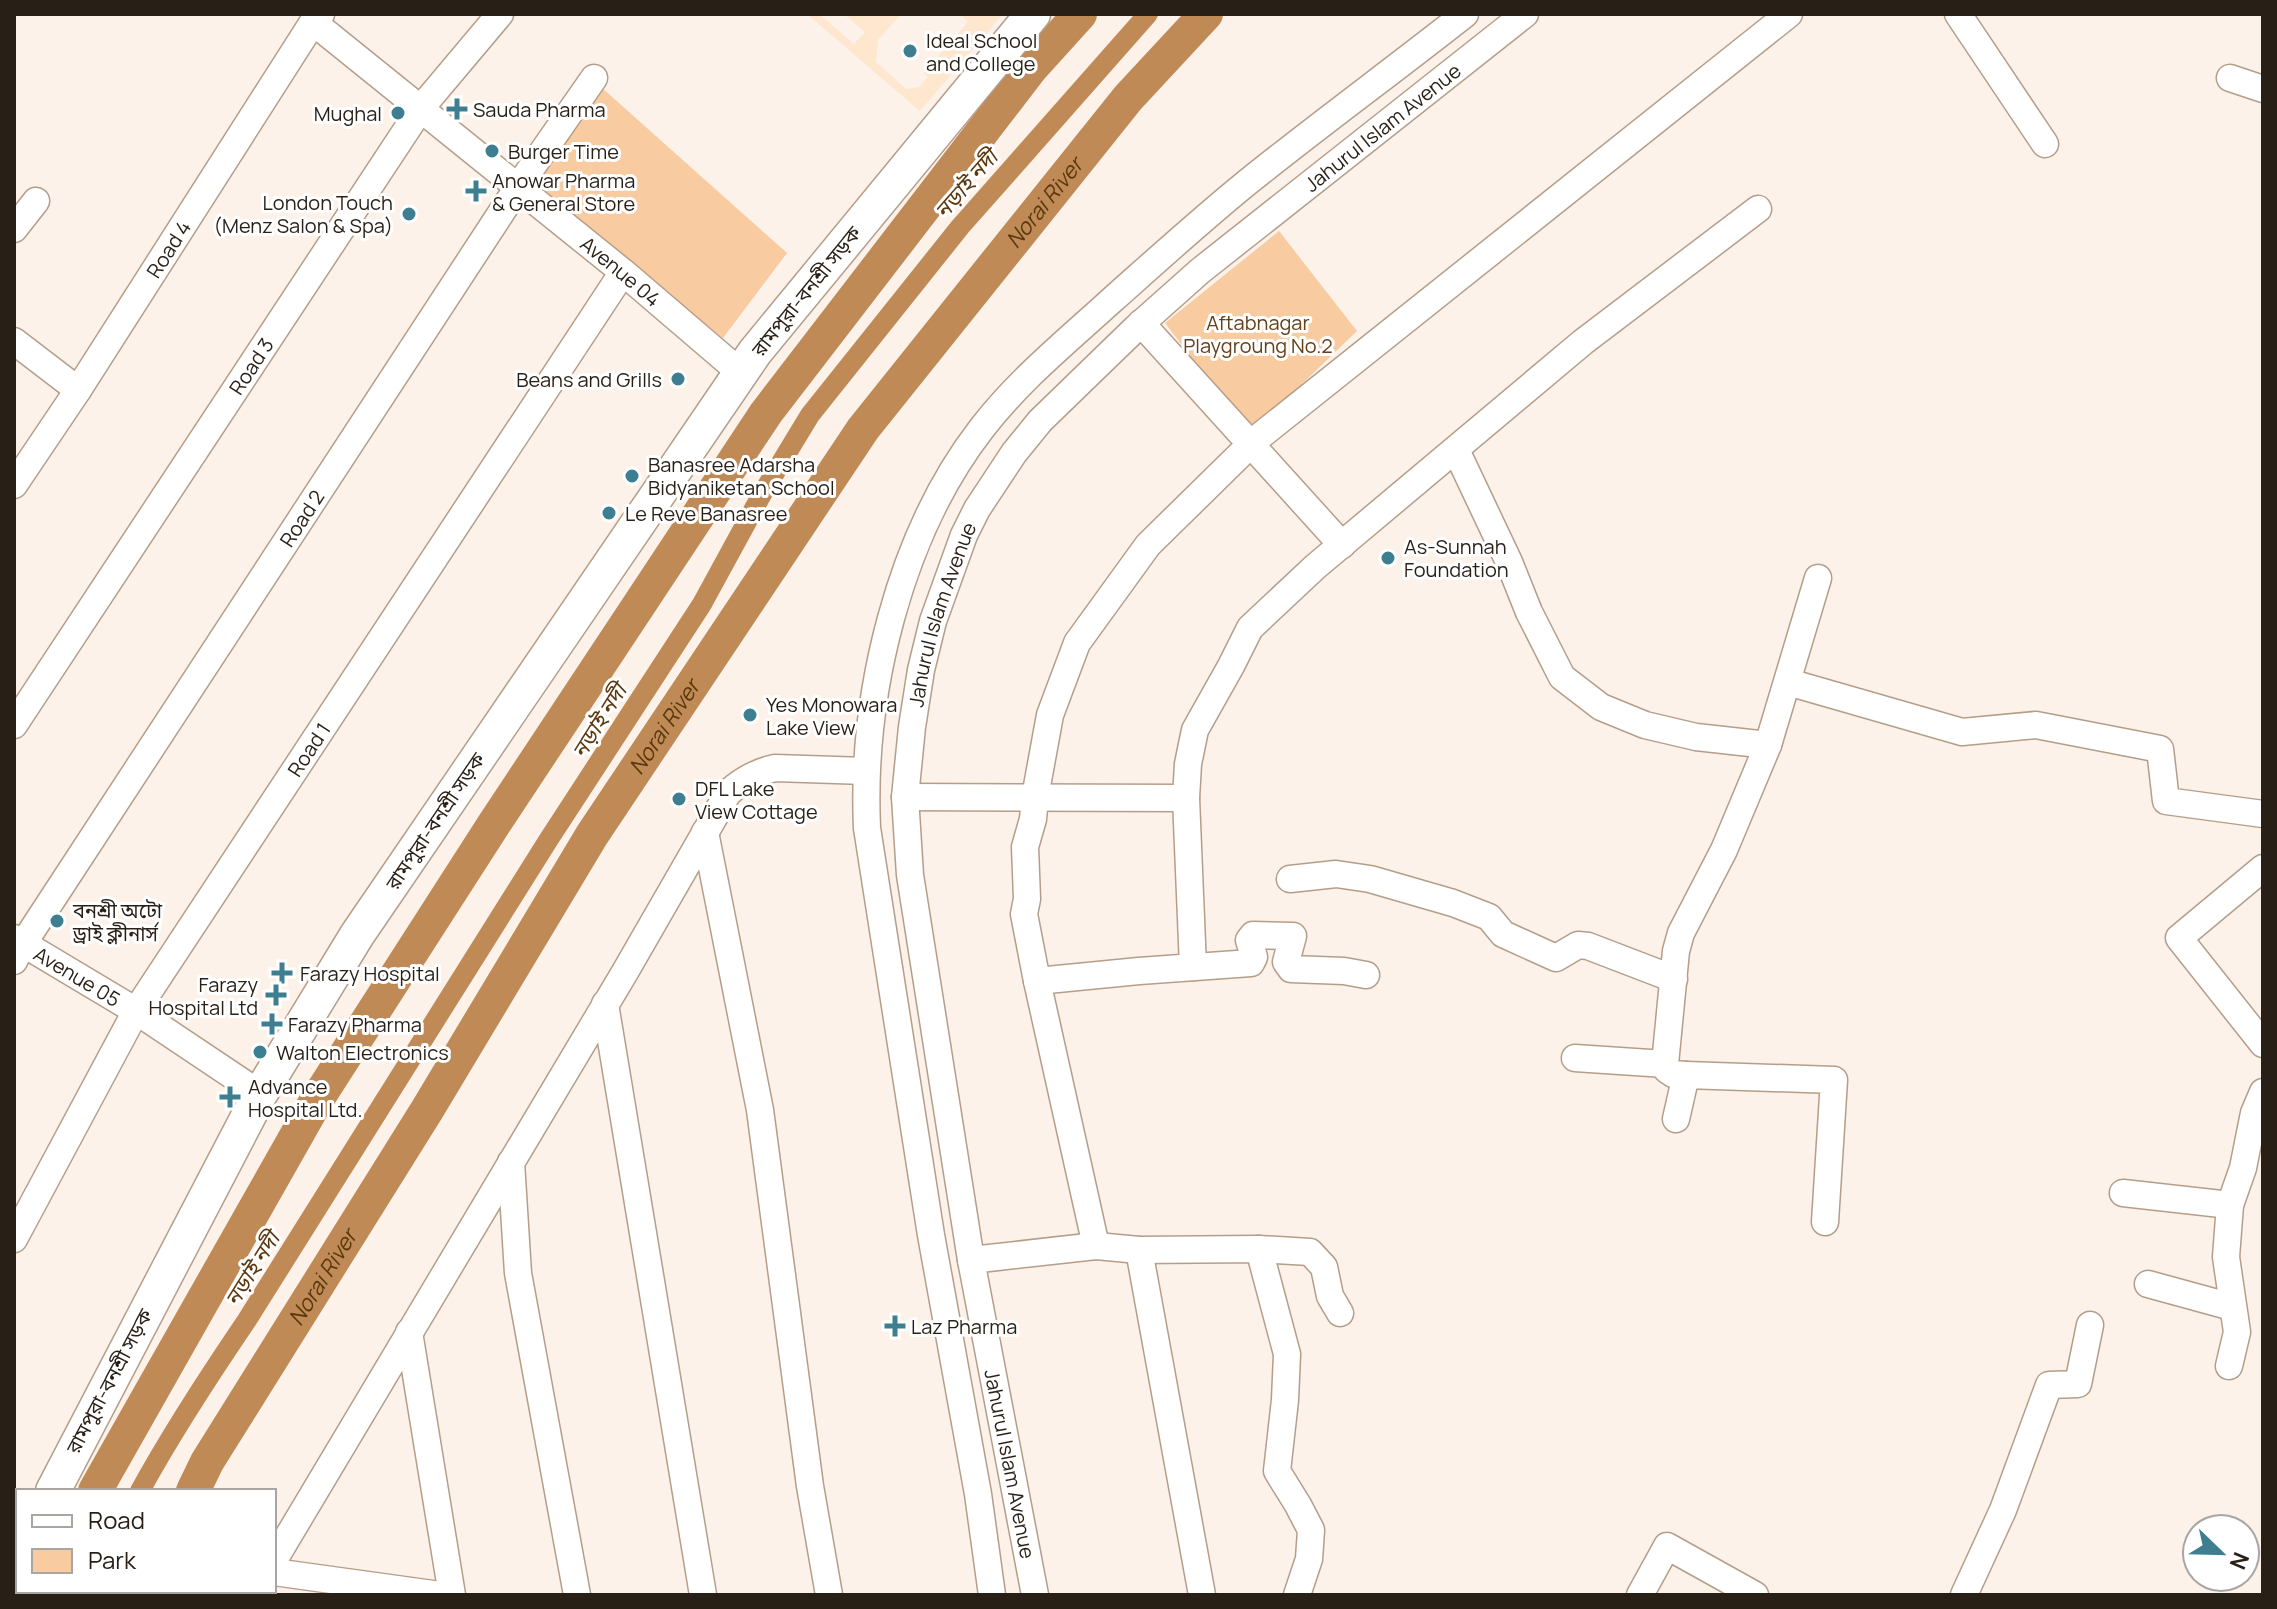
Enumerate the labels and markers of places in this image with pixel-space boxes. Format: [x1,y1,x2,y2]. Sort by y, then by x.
place label: Ideal School and College [926,27,1037,77]
marker: Ideal School and College [901,42,919,60]
place label: Sauda Pharma [473,96,606,123]
place label: Mughal [314,100,382,127]
marker: Sauda Pharma [448,100,466,118]
marker: Mughal [389,104,407,122]
place label: Burger Time [508,138,619,165]
marker: Burger Time [483,142,501,160]
place label: Anowar Pharma & General Store [492,167,635,217]
marker: Anowar Pharma & General Store [467,182,485,200]
place label: London Touch (Menz Salon & Spa) [214,189,393,239]
marker: London Touch (Menz Salon & Spa) [400,205,418,223]
place label: Beans and Grills [516,366,662,393]
marker: Beans and Grills [669,370,687,388]
place label: Banasree Adarsha Bidyaniketan School [648,451,835,501]
marker: Banasree Adarsha Bidyaniketan School [623,467,641,485]
place label: Le Reve Banasree [625,500,788,527]
marker: Le Reve Banasree [600,504,618,522]
place label: As-Sunnah Foundation [1404,533,1509,583]
marker: As-Sunnah Foundation [1379,549,1397,567]
place label: Yes Monowara Lake View [766,691,897,741]
marker: Yes Monowara Lake View [741,706,759,724]
place label: DFL Lake View Cottage [695,775,818,825]
marker: DFL Lake View Cottage [670,790,688,808]
place label: বনশ্রী অটো ড্রাই ক্লীনার্স [72,897,163,947]
marker: বনশ্রী অটো ড্রাই ক্লীনার্স [48,912,66,930]
place label: Farazy Hospital [300,960,440,987]
marker: Farazy Hospital [271,962,293,984]
place label: Farazy Hospital Ltd [149,971,258,1021]
marker: Farazy Hospital Ltd [265,984,287,1006]
place label: Farazy Pharma [288,1011,422,1038]
marker: Farazy Pharma [263,1015,281,1033]
place label: Walton Electronics [276,1039,449,1066]
marker: Walton Electronics [251,1043,269,1061]
place label: Advance Hospital Ltd. [248,1073,362,1123]
marker: Advance Hospital Ltd. [219,1086,241,1108]
place label: Laz Pharma [911,1313,1017,1340]
marker: Laz Pharma [886,1317,904,1335]

